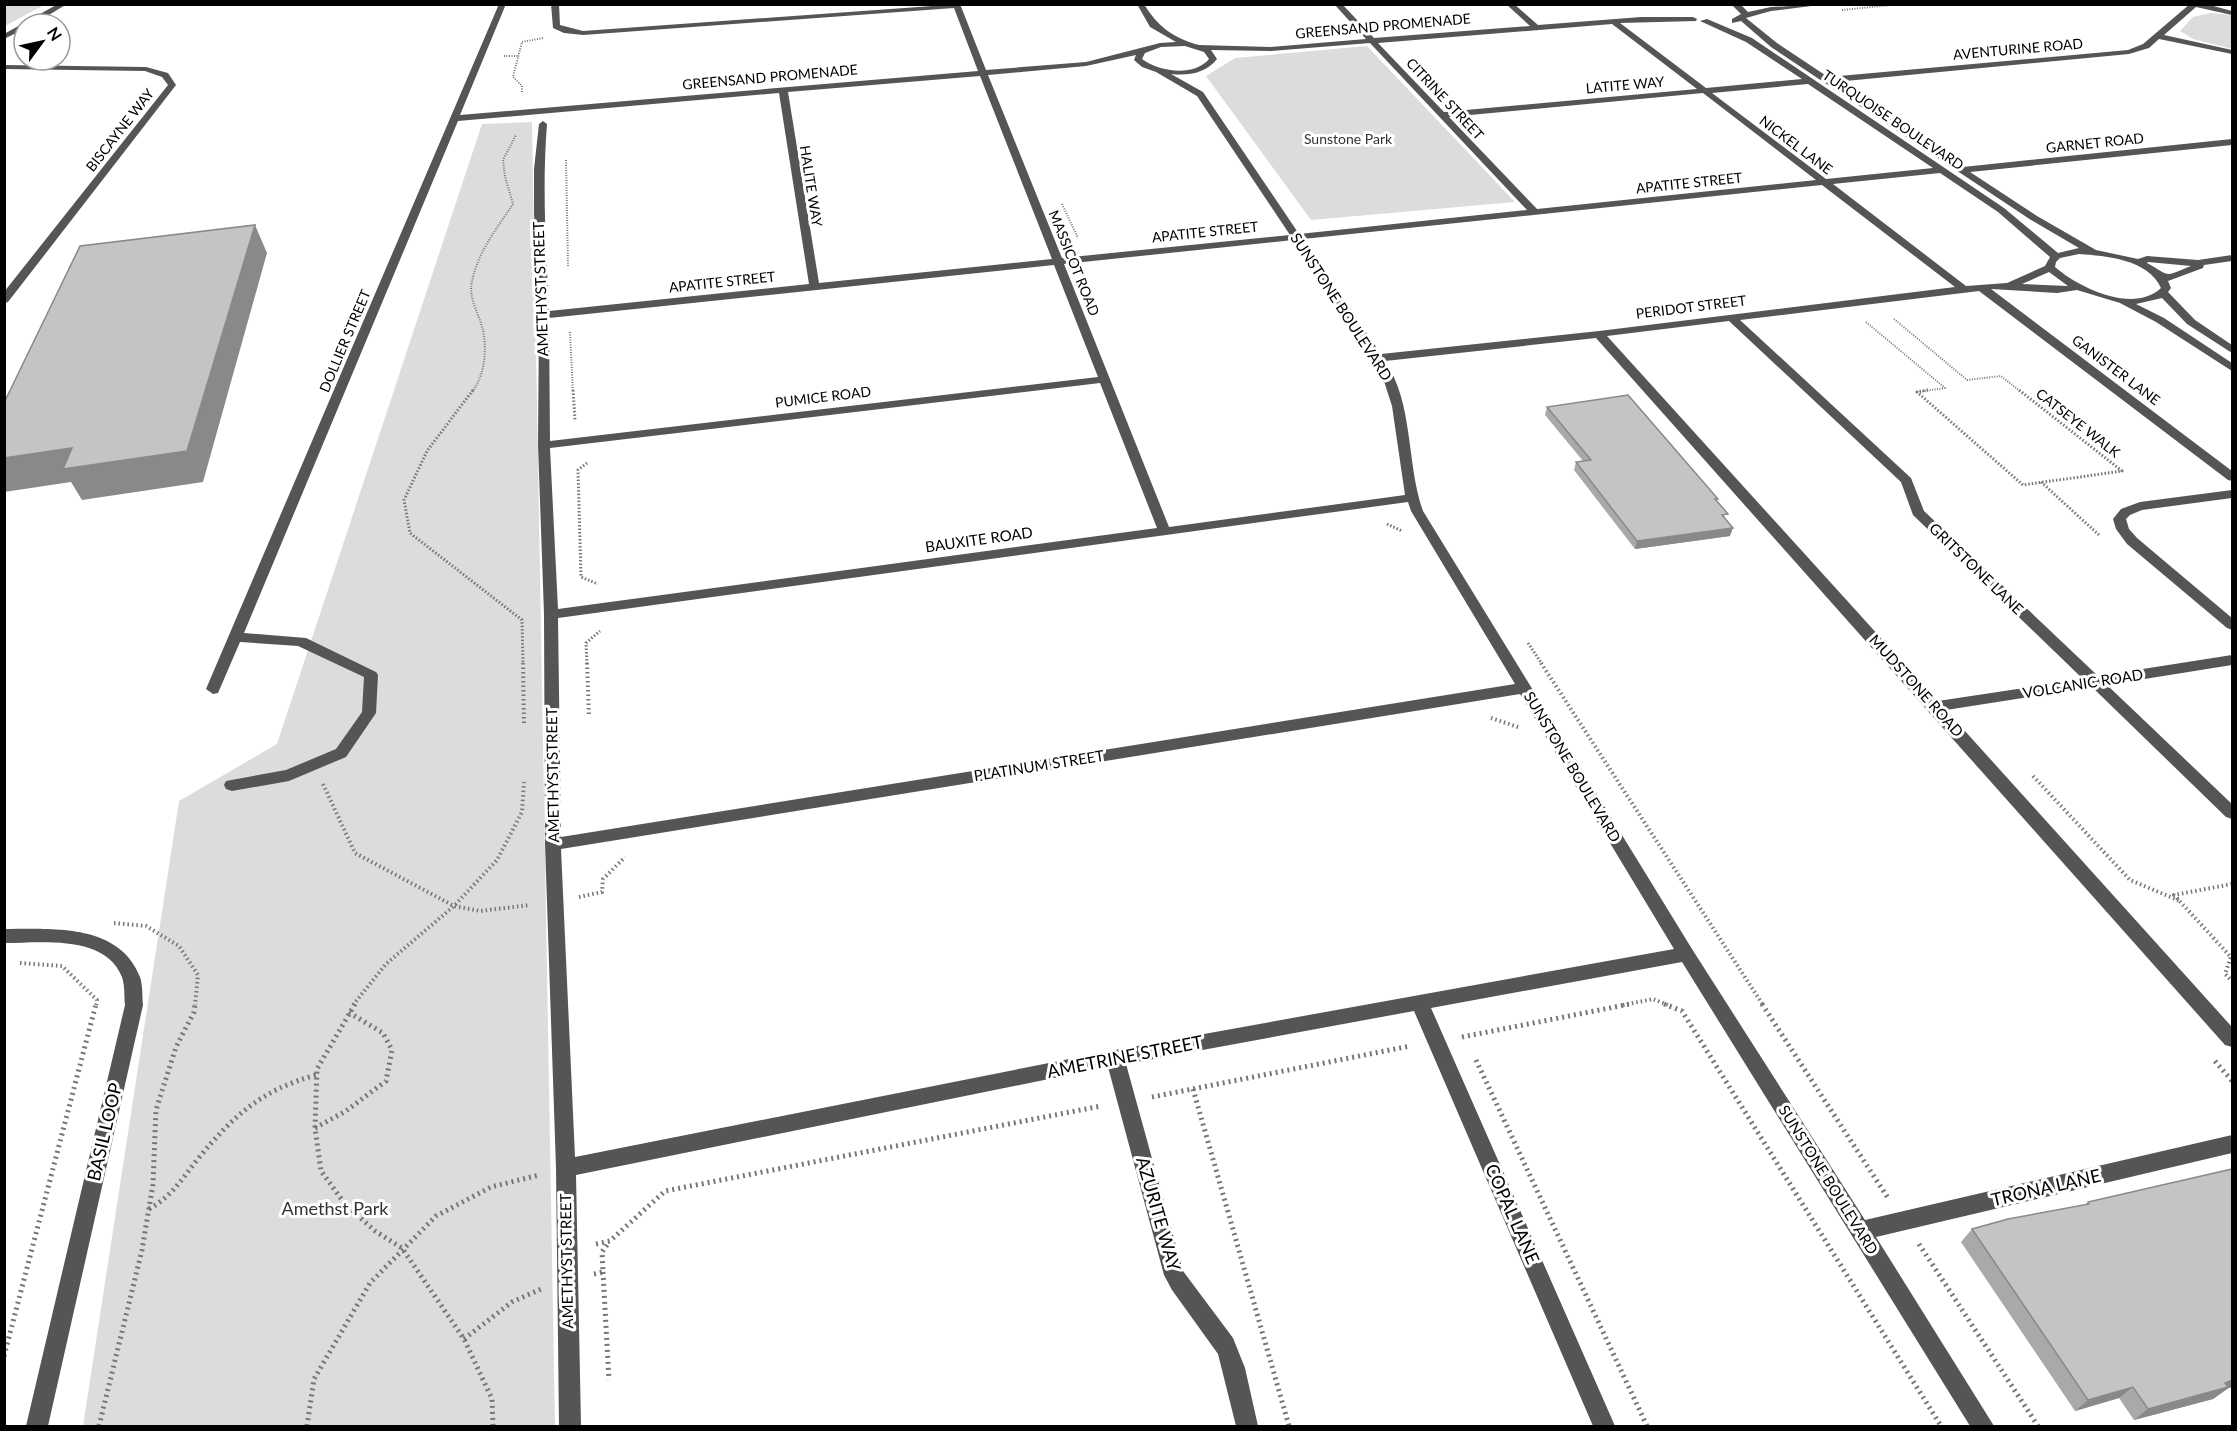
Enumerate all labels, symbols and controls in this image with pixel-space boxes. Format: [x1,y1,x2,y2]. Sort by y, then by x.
street label: GREENSAND PROMENADE [1295,9,1471,42]
north arrow [12,12,72,72]
text: N [44,23,66,44]
street label: AVENTURINE ROAD [1952,34,2084,63]
street label: CITRINE STREET [1403,54,1488,144]
street label: GREENSAND PROMENADE [682,60,858,93]
street label: TURQUOISE BOULEVARD [1819,66,1967,173]
street label: LATITE WAY [1585,73,1665,96]
street label: BISCAYNE WAY [82,85,157,175]
street label: NICKEL LANE [1756,112,1836,178]
street label: GARNET ROAD [2045,129,2145,156]
park label: Sunstone Park [1304,130,1393,147]
street label: HALITE WAY [797,144,826,228]
street label: APATITE STREET [1635,168,1744,197]
street label: MASSICOT ROAD [1045,207,1103,318]
street label: APATITE STREET [1151,217,1260,246]
street label: AMETHYST STREET [529,221,551,357]
street label: SUNSTONE BOULEVARD [1287,229,1396,384]
street label: APATITE STREET [668,267,777,296]
street label: DOLLIER STREET [315,286,374,395]
street label: PERIDOT STREET [1635,291,1748,322]
street label: GANISTER LANE [2069,331,2164,408]
street label: PUMICE ROAD [774,382,872,411]
street label: CATSEYE WALK [2033,385,2124,461]
street label: GRITSTONE LANE [1926,519,2027,618]
street label: BAUXITE ROAD [924,523,1034,555]
street label: MUDSTONE ROAD [1866,630,1967,740]
street label: VOLCANIC ROAD [2022,665,2144,701]
street label: SUNSTONE BOULEVARD [1521,688,1625,845]
street label: AMETHYST STREET [542,707,562,843]
street label: PLATINUM STREET [972,746,1105,784]
street label: AMETRINE STREET [1045,1030,1205,1082]
street label: BASIL LOOP [82,1080,126,1183]
street label: SUNSTONE BOULEVARD [1776,1102,1882,1257]
street label: AZURITE WAY [1132,1154,1186,1274]
street label: COPAL LANE [1481,1160,1545,1267]
street label: TRONA LANE [1989,1164,2103,1210]
street label: AMETHYST STREET [556,1193,576,1329]
park label: Amethst Park [282,1197,389,1219]

